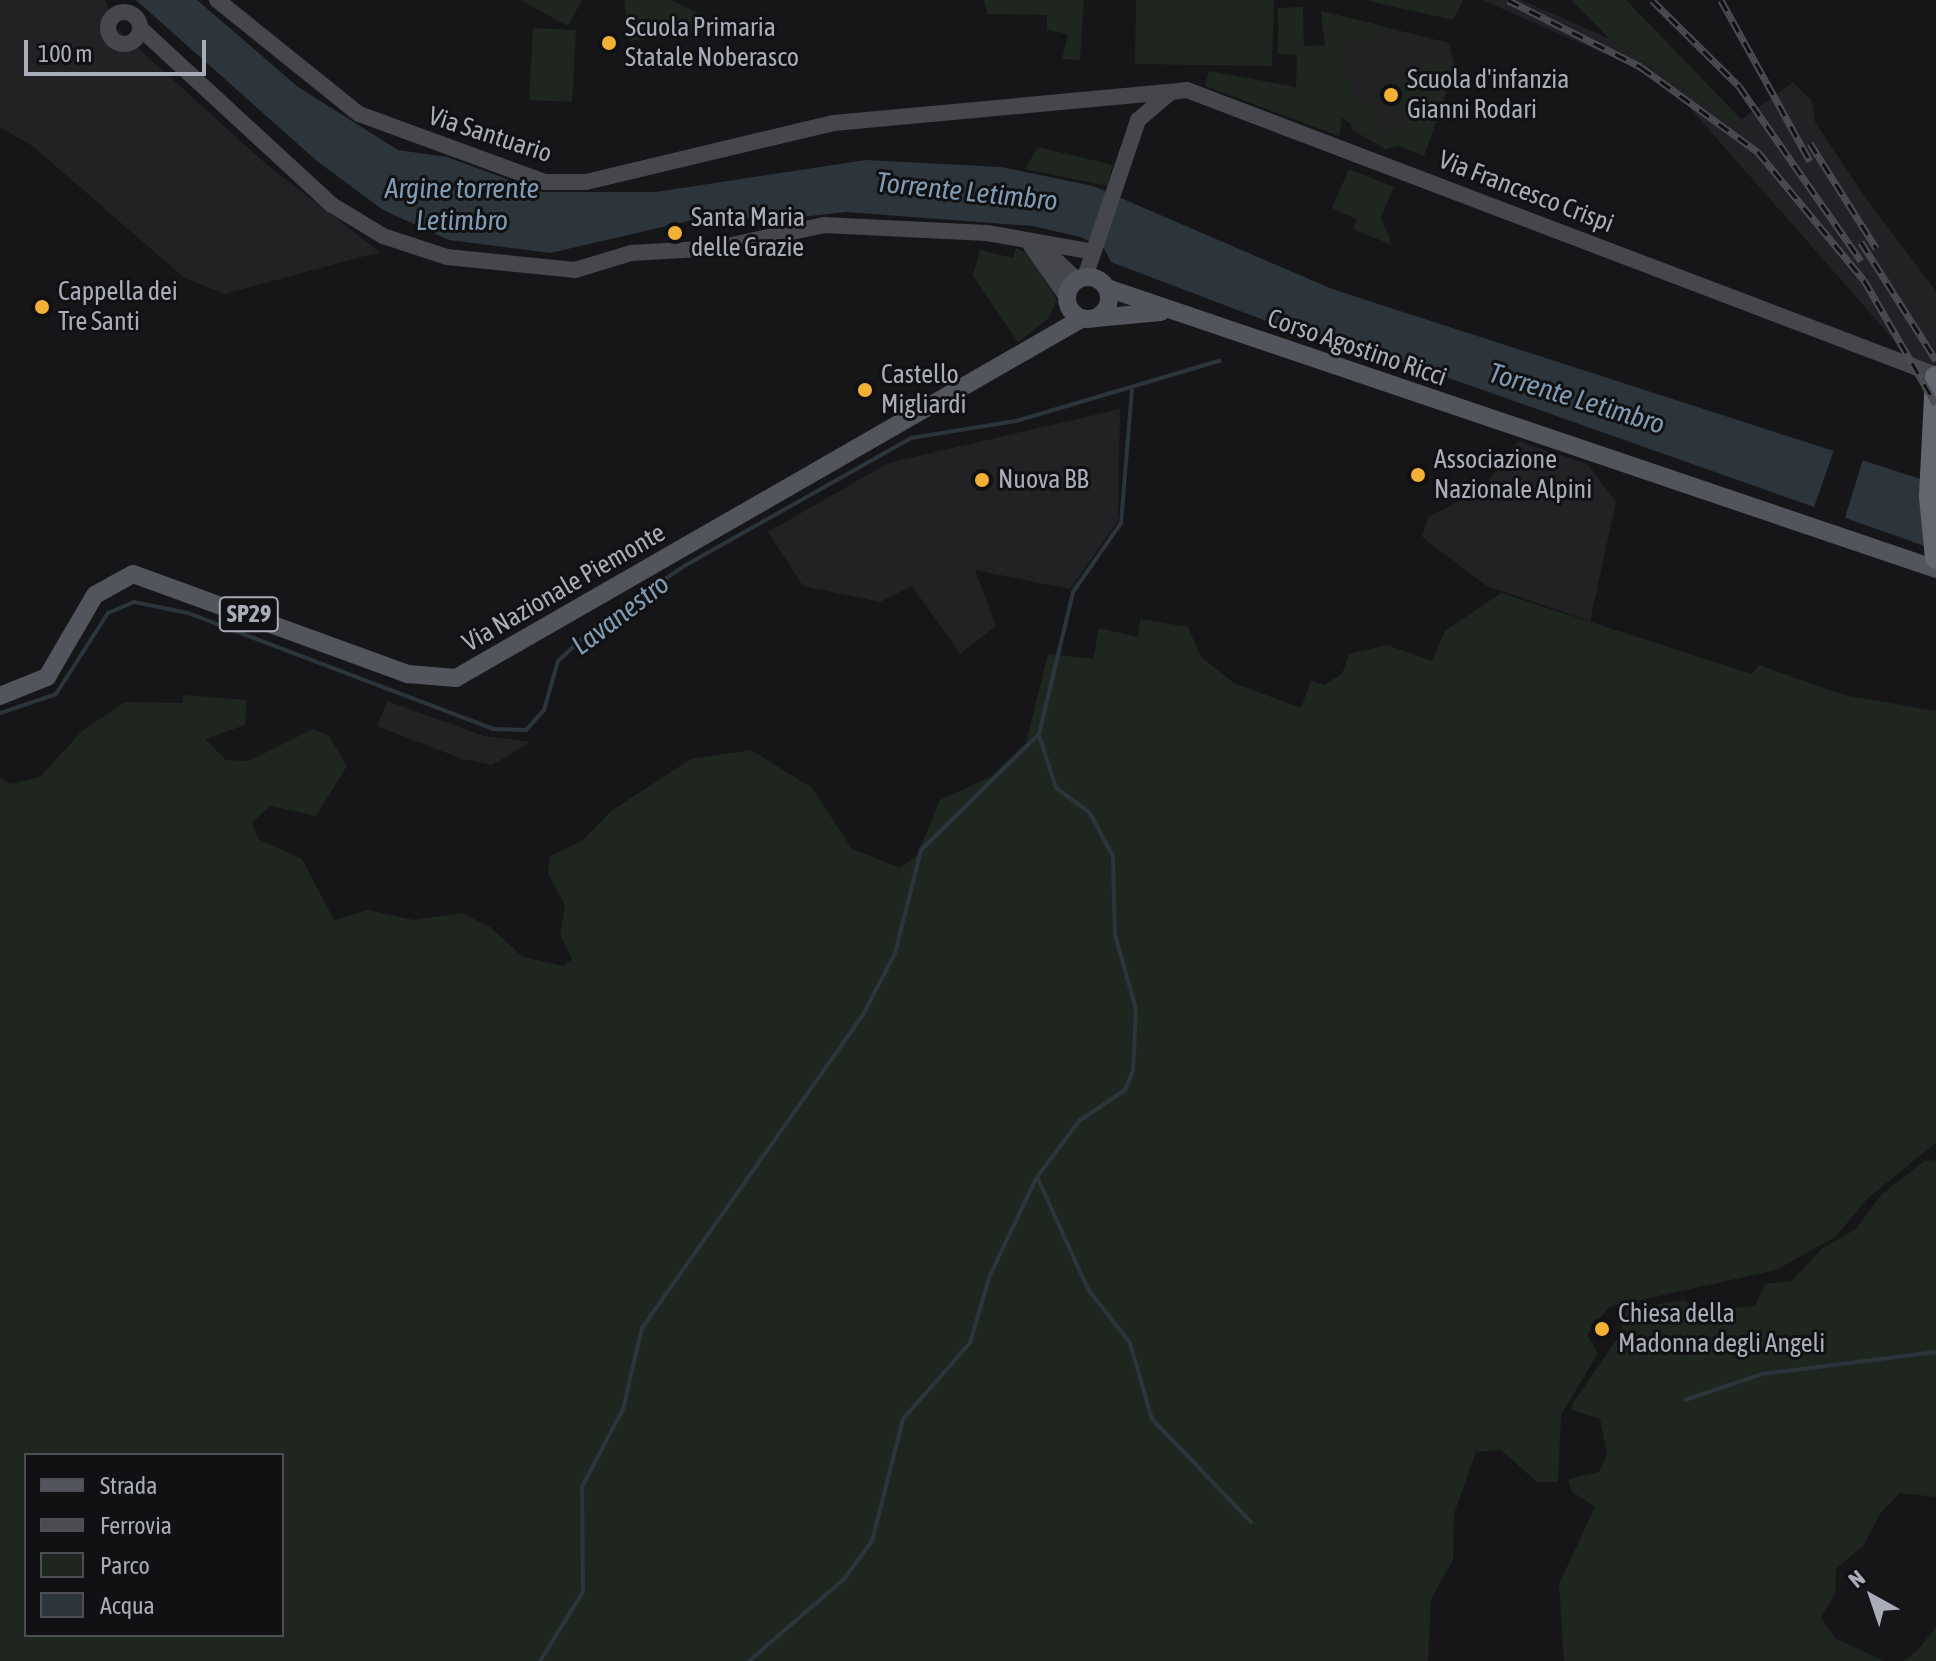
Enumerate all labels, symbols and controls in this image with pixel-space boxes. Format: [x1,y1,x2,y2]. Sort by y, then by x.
place label: Scuola Primaria Statale Noberasco [625,12,799,74]
scale bar [28,24,210,74]
marker: Scuola Primaria Statale Noberasco [600,34,618,52]
text: 100 m [38,40,92,67]
place label: Scuola d'infanzia Gianni Rodari [1407,64,1569,126]
marker: Scuola d'infanzia Gianni Rodari [1382,86,1400,104]
street label: Via Santuario [424,100,556,170]
street label: Via Francesco Crispi [1434,144,1618,240]
water label: Torrente Letimbro [875,165,1059,217]
water label: Argine torrente Letimbro [385,171,539,237]
place label: Santa Maria delle Grazie [691,202,805,264]
marker: Santa Maria delle Grazie [666,224,684,242]
place label: Cappella dei Tre Santi [58,276,178,338]
marker: Cappella dei Tre Santi [33,298,51,316]
street label: Corso Agostino Ricci [1263,303,1451,393]
water label: Torrente Letimbro [1485,355,1669,441]
place label: Castello Migliardi [881,359,967,420]
marker: Castello Migliardi [856,381,874,399]
place label: Associazione Nazionale Alpini [1434,444,1592,506]
place label: Nuova BB [998,464,1089,496]
marker: Associazione Nazionale Alpini [1409,466,1427,484]
marker: Nuova BB [973,471,991,489]
street label: Via Nazionale Piemonte [457,517,671,659]
water label: Lavanestro [565,567,675,661]
road number: SP29 [217,594,281,634]
place label: Chiesa della Madonna degli Angeli [1618,1298,1825,1360]
marker: Chiesa della Madonna degli Angeli [1593,1320,1611,1338]
legend [24,1453,284,1637]
text: Strada [100,1472,157,1499]
text: Ferrovia [100,1512,172,1539]
text: Parco [100,1552,150,1579]
north arrow [1832,1557,1912,1637]
text: N [1843,1564,1870,1593]
text: Acqua [100,1592,155,1619]

